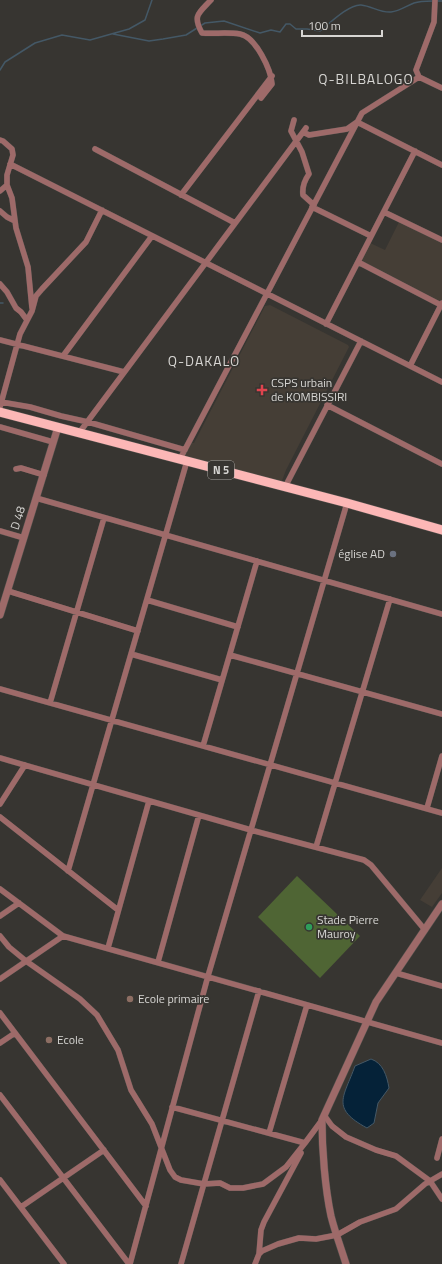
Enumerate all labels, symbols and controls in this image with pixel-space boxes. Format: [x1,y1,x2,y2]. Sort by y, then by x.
scale bar [302,12,382,38]
text: 100 m [308,16,341,35]
district label: Q-BILBALOGO [318,68,414,89]
district label: Q-DAKALO [168,350,240,371]
place label: CSPS urbain de KOMBISSIRI [271,373,347,406]
marker: CSPS urbain de KOMBISSIRI [256,384,268,396]
road number: N 5 [208,461,234,479]
street label: D 48 [5,503,30,532]
place label: église AD [338,544,385,563]
marker: église AD [388,549,398,559]
place label: Stade Pierre Mauroy [317,910,379,943]
marker: Stade Pierre Mauroy [304,922,314,932]
place label: Ecole primaire [138,989,209,1008]
marker: Ecole primaire [125,994,135,1004]
place label: Ecole [57,1030,84,1049]
marker: Ecole [44,1035,54,1045]

